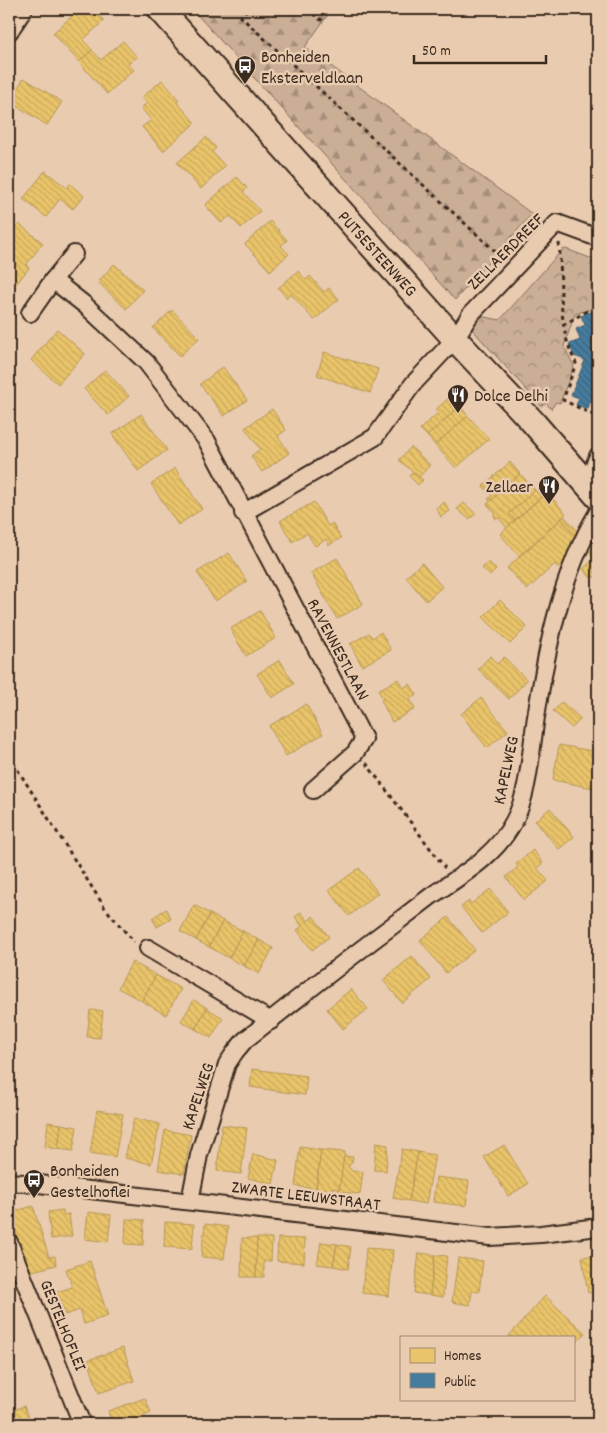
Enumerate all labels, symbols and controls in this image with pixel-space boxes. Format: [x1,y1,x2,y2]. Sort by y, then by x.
scale bar [414,32,547,64]
text: 50 m [422,41,451,63]
place label: Bonheiden Eksterveldlaan [261,46,363,92]
bus stop icon: Bonheiden Eksterveldlaan [233,54,257,85]
street label: PUTSESTEENWEG [331,206,422,303]
street label: ZELLAERDREEF [463,209,551,297]
restaurant icon: Dolce Delhi [446,383,470,414]
place label: Dolce Delhi [474,385,548,410]
restaurant icon: Zellaer [537,474,561,505]
place label: Zellaer [486,476,533,501]
street label: RAVENNESTLAAN [299,595,374,706]
street label: KAPELWEG [488,734,527,807]
street label: KAPELWEG [177,1060,222,1134]
place label: Bonheiden Gestelhoflei [50,1160,130,1206]
bus stop icon: Bonheiden Gestelhoflei [22,1168,46,1199]
street label: ZWARTE LEEUWSTRAAT [230,1176,382,1219]
street label: GESTELHOFLEI [32,1276,92,1376]
legend [400,1336,574,1400]
text: Homes [444,1346,482,1368]
text: Public [444,1372,476,1394]

